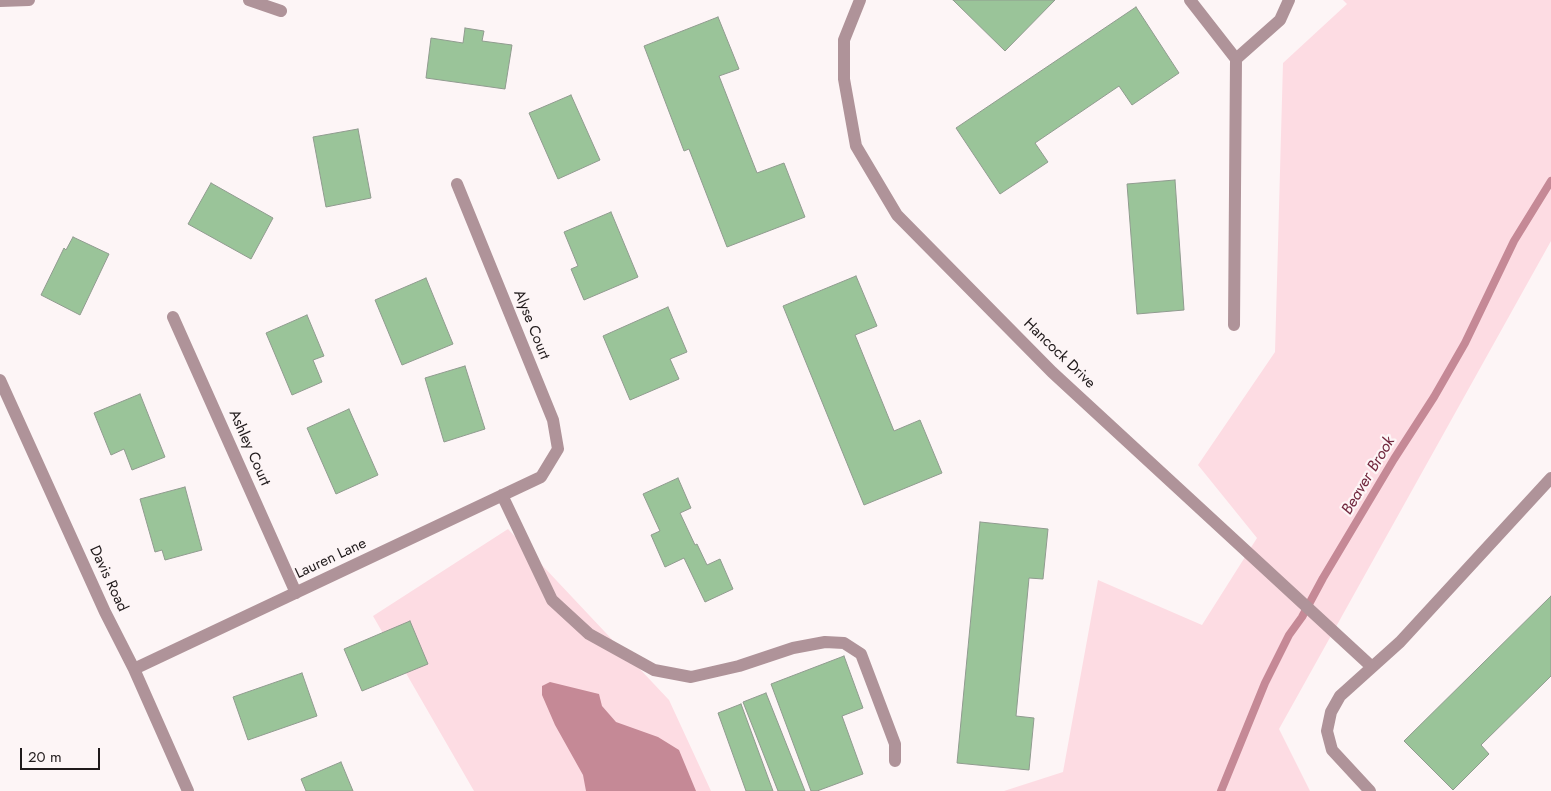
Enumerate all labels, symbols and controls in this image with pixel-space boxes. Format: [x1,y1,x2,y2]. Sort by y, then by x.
street label: Alyse Court [509,288,553,362]
street label: Hancock Drive [1019,315,1099,393]
street label: Ashley Court [224,407,274,489]
water label: Beaver Brook [1338,433,1400,519]
street label: Lauren Lane [293,535,369,583]
street label: Davis Road [85,543,131,615]
scale bar [22,738,102,770]
text: 20 m [28,746,62,768]

